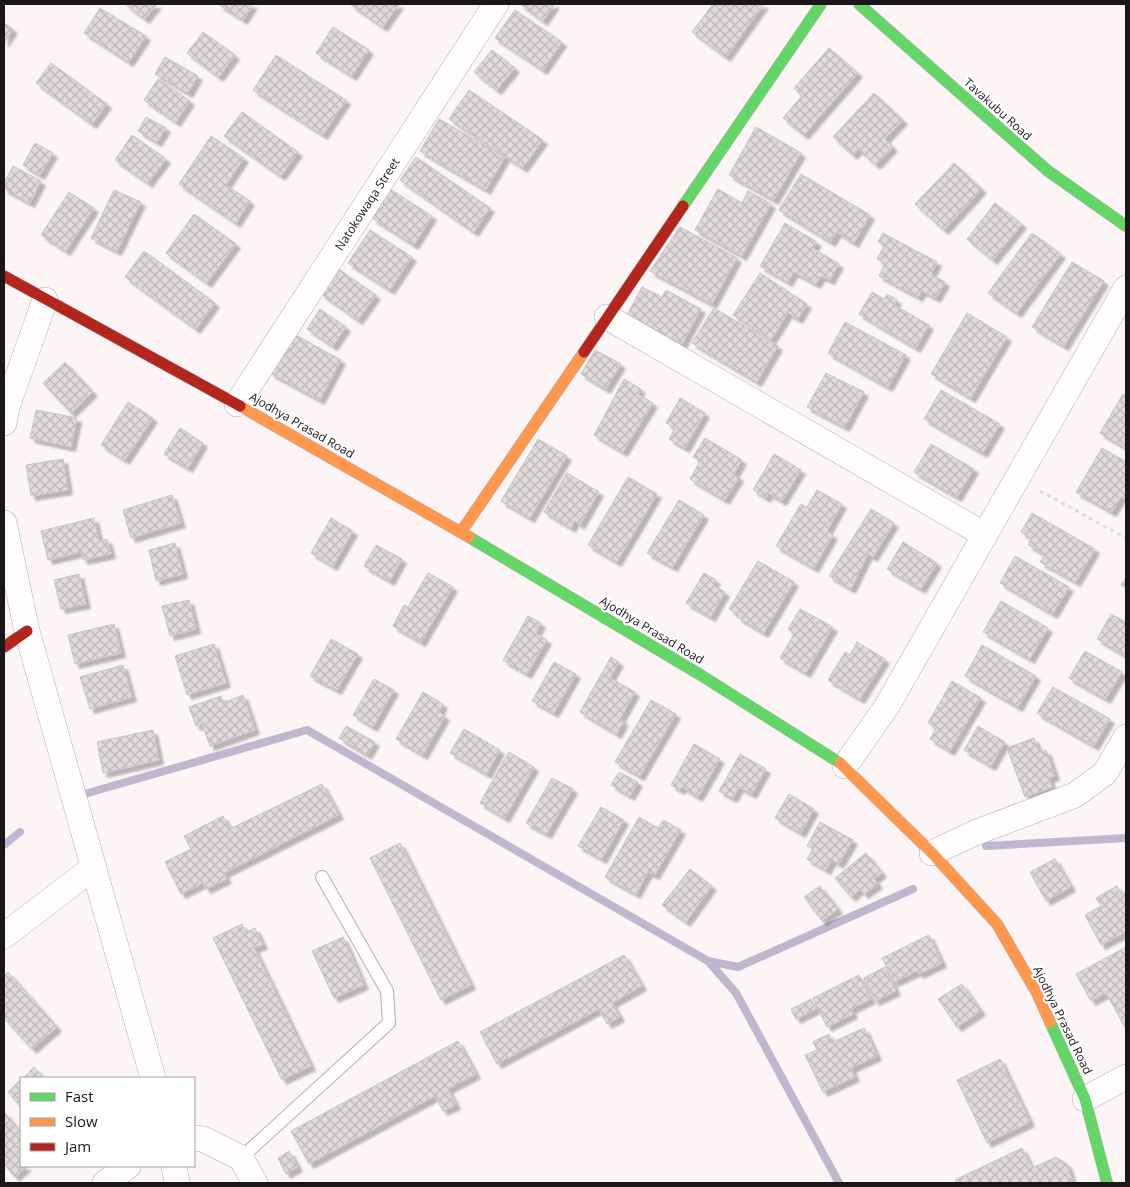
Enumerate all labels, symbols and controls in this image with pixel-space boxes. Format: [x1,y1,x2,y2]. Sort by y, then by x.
street label: Tavakubu Road [960,74,1036,144]
street label: Natokowaqa Street [331,154,403,254]
street label: Ajodhya Prasad Road [246,388,358,462]
street label: Ajodhya Prasad Road [597,592,707,668]
street label: Ajodhya Prasad Road [1029,963,1097,1077]
legend [20,1077,195,1167]
text: Fast [65,1086,94,1106]
text: Slow [65,1111,98,1131]
text: Jam [63,1136,91,1156]

